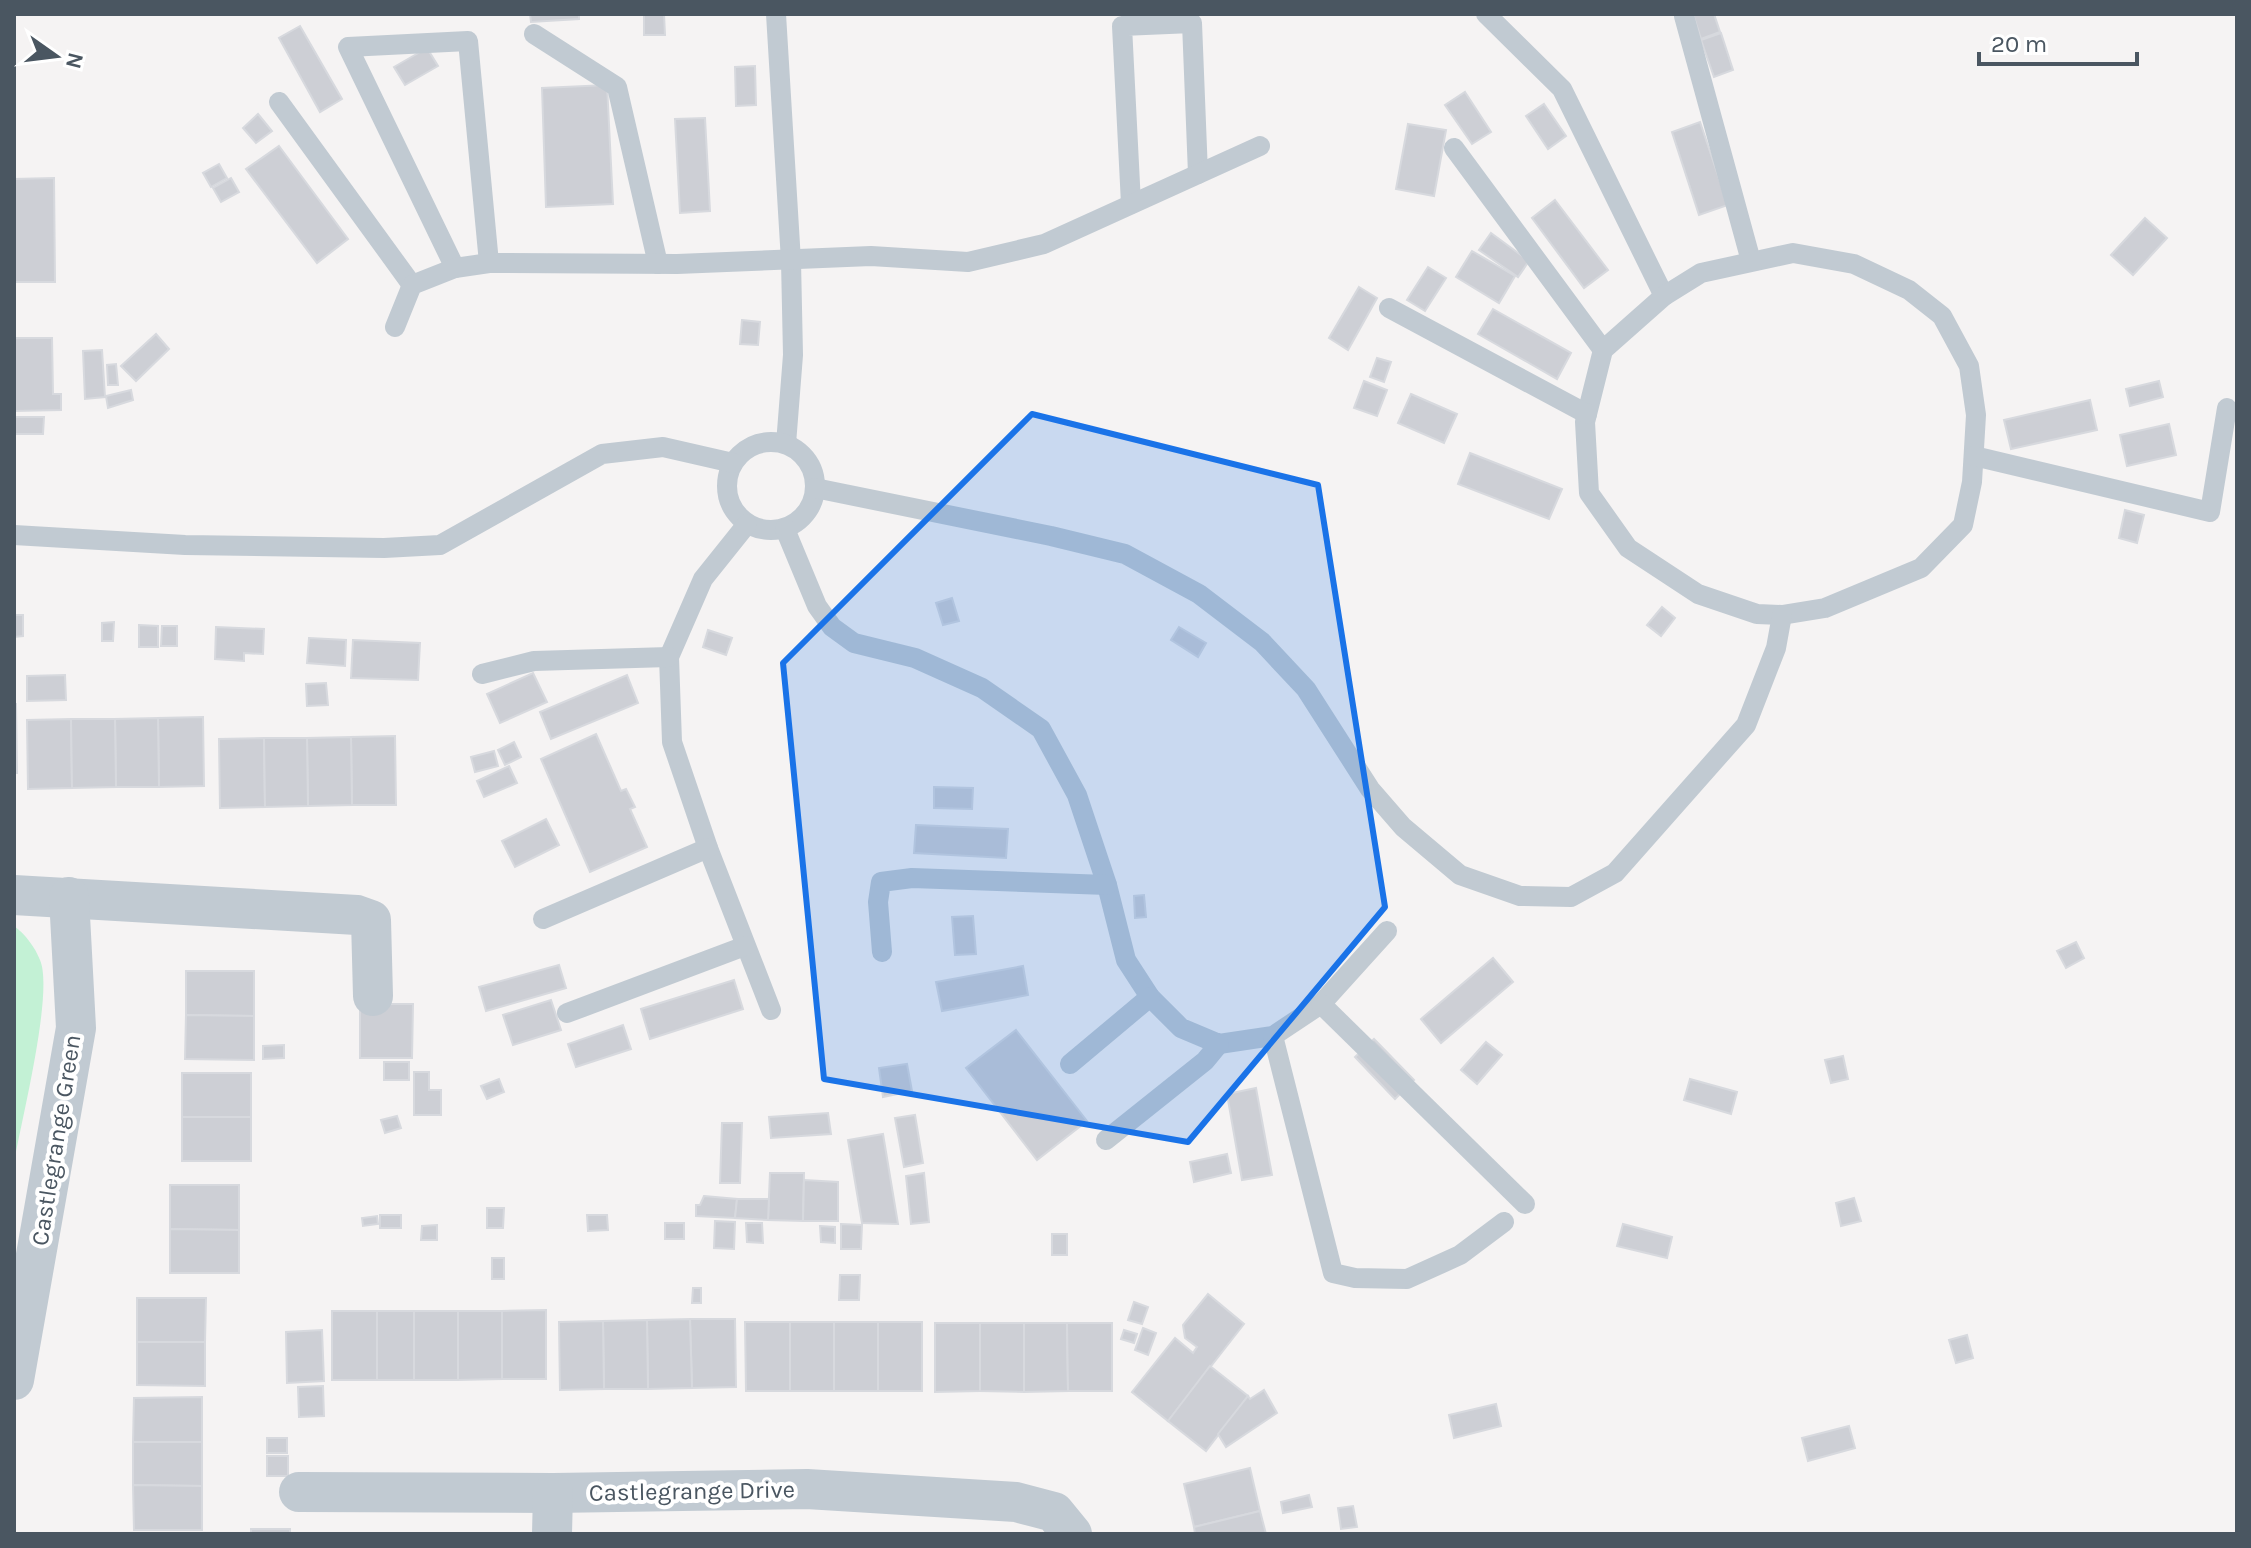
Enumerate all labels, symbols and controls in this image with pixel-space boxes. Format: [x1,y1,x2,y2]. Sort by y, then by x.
north arrow [16,16,96,96]
scale bar [1979,16,2137,66]
text: 20 m [1991,30,2047,58]
text: N [60,50,89,71]
street label: Castlegrange Green [25,1032,87,1248]
street label: Castlegrange Drive [589,1475,795,1507]

